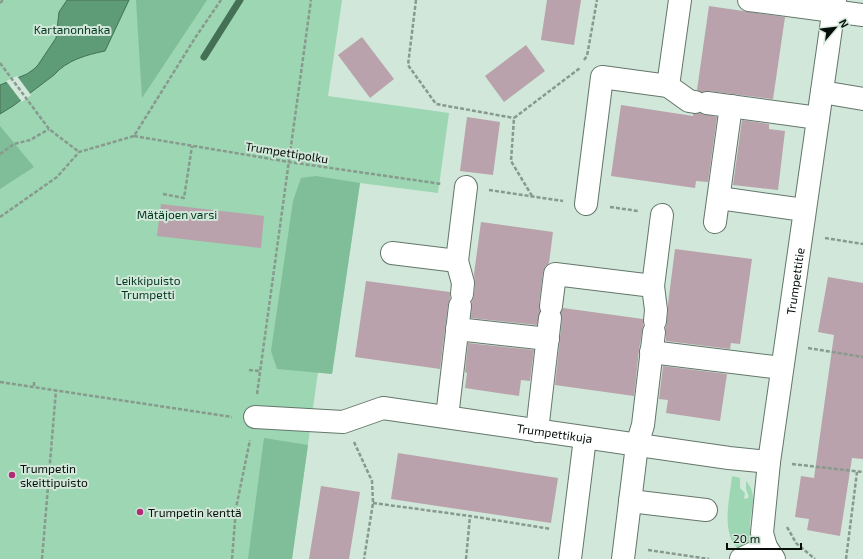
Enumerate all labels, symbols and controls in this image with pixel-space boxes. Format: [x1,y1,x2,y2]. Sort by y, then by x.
north arrow [815,8,855,48]
text: N [837,17,852,30]
park label: Kartanonhaka [34,22,110,36]
street label: Trumpettipolku [244,139,330,165]
park label: Mätäjoen varsi [137,207,217,222]
street label: Trumpettitie [783,247,807,316]
park label: Leikkipuisto Trumpetti [115,273,181,301]
street label: Trumpettikuja [516,420,593,445]
place label: Trumpetin skeittipuisto [20,461,88,489]
marker: Trumpetin skeittipuisto [7,470,17,480]
place label: Trumpetin kenttä [148,505,242,519]
marker: Trumpetin kenttä [135,507,145,517]
scale bar [727,525,801,551]
text: 20 m [733,531,760,545]

